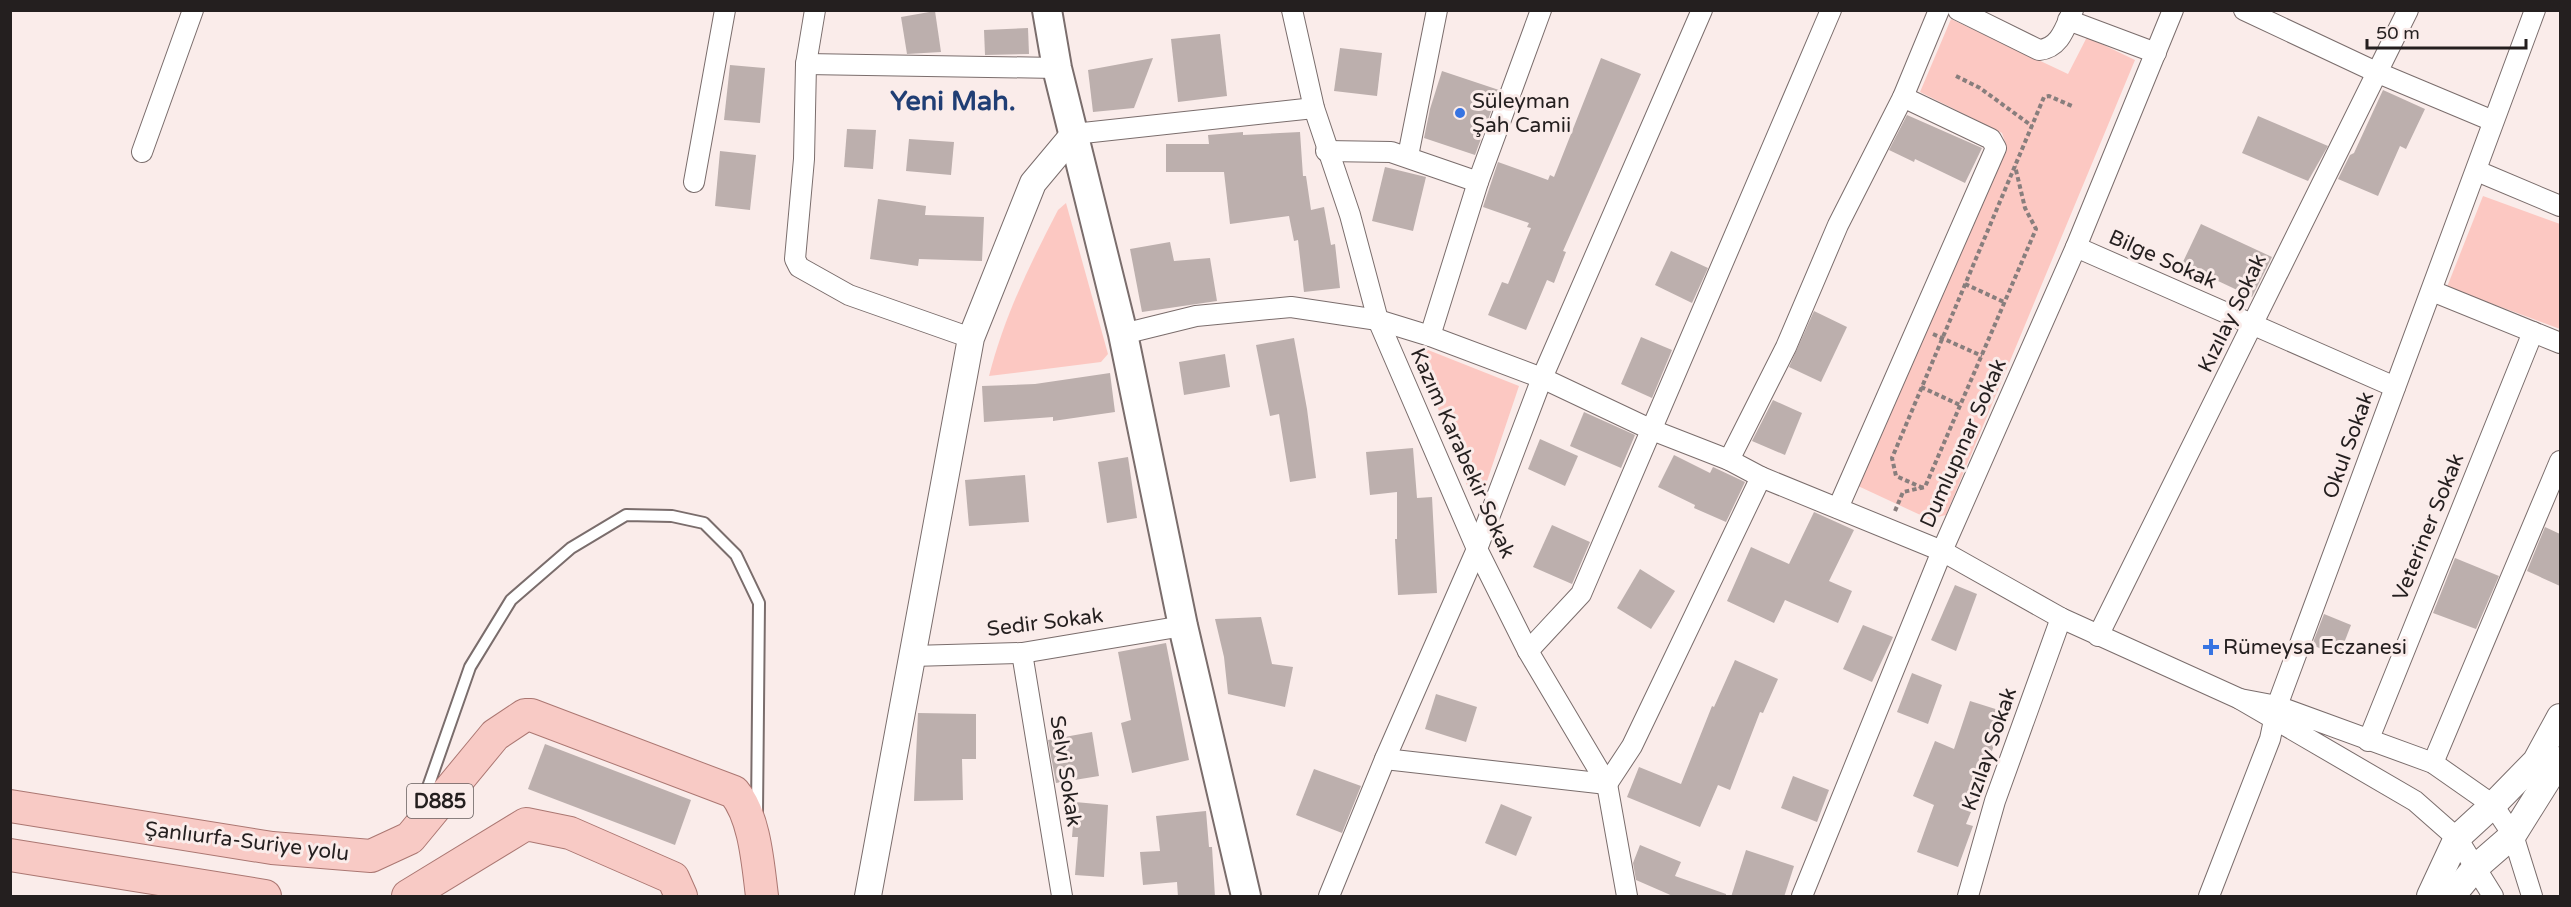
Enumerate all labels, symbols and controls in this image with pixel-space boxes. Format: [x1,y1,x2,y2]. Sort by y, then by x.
scale bar [2367,12,2526,50]
text: 50 m [2376,22,2420,44]
district label: Yeni Mah. [890,85,1016,118]
place label: Süleyman Şah Camii [1472,89,1571,138]
marker: Süleyman Şah Camii [1453,106,1467,120]
street label: Bilge Sokak [2105,225,2221,294]
street label: Kızılay Sokak [2193,250,2272,377]
street label: Kazım Karabekir Sokak [1405,344,1520,562]
street label: Dumlupınar Sokak [1915,355,2012,532]
street label: Okul Sokak [2318,388,2379,502]
street label: Veteriner Sokak [2388,450,2469,605]
street label: Sedir Sokak [985,603,1105,642]
place label: Rümeysa Eczanesi [2223,635,2407,660]
marker: Rümeysa Eczanesi [2204,640,2218,654]
street label: Kızılay Sokak [1957,684,2022,814]
street label: Selvi Sokak [1044,714,1087,828]
road number: D885 [407,784,473,818]
street label: Şanlıurfa-Suriye yolu [143,817,351,866]

